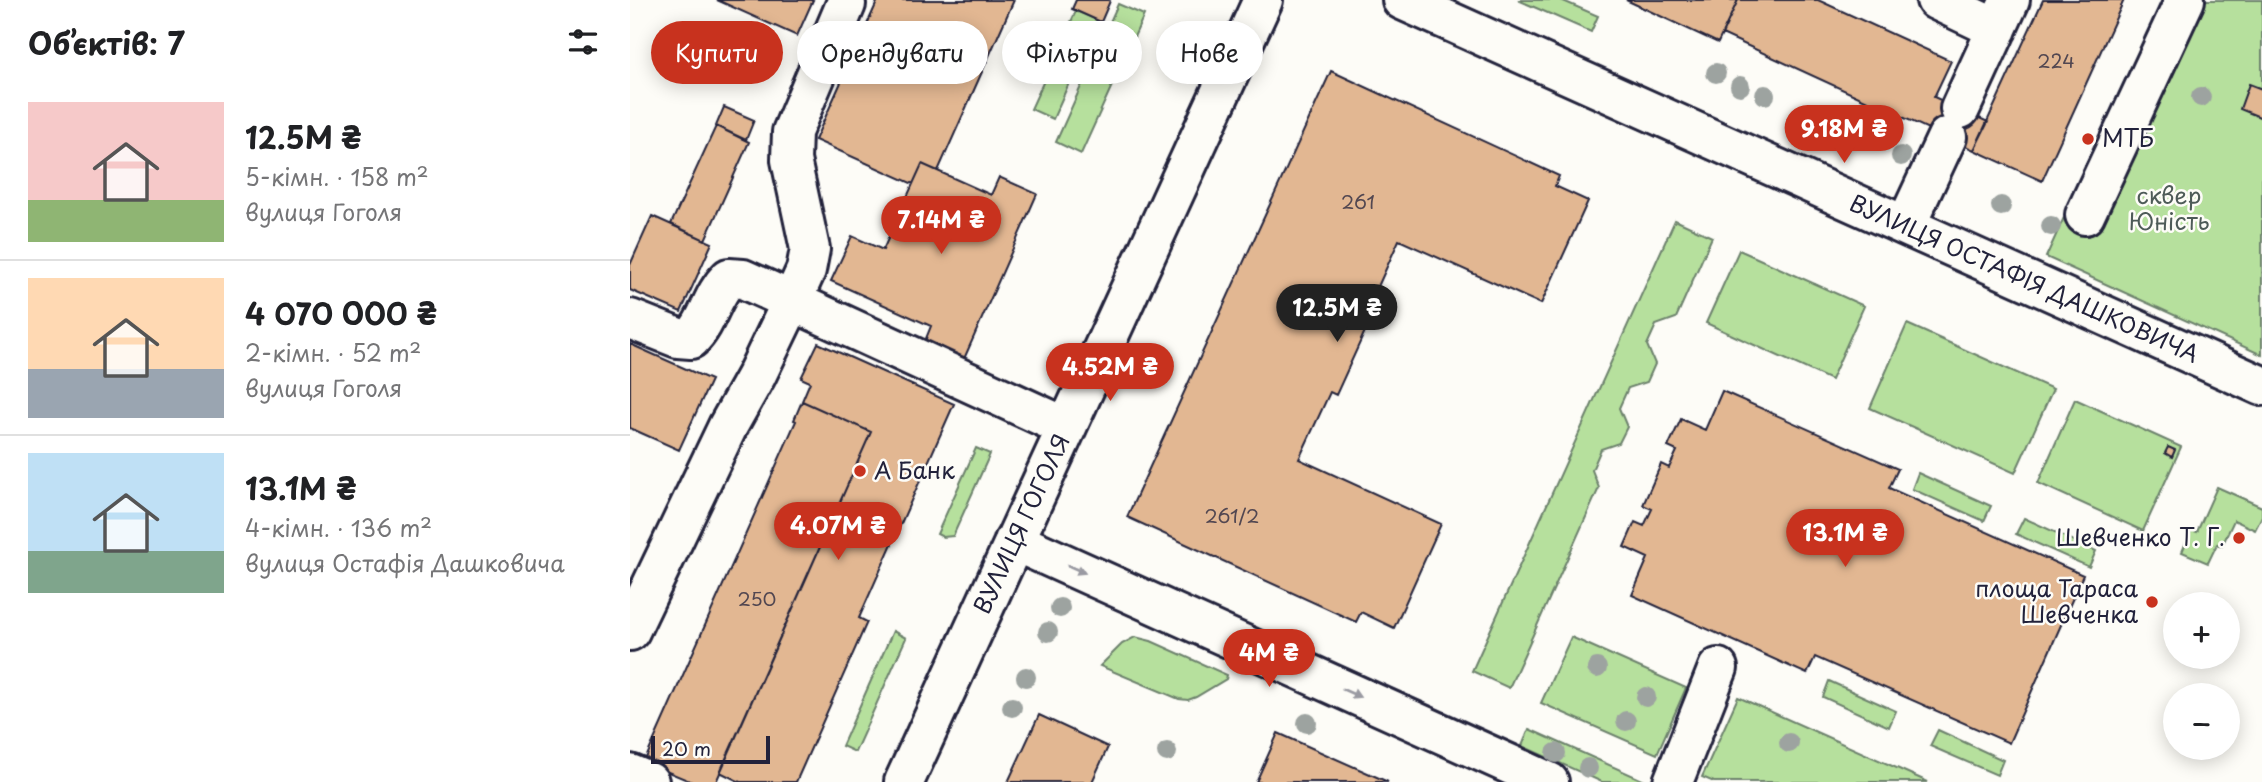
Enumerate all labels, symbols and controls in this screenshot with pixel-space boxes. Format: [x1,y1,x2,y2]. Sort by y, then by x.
text: Об’єктів: 7 [28,20,185,65]
chip: Купити [651,21,783,84]
chip: Орендувати [797,21,988,84]
chip: Фільтри [1002,21,1142,84]
chip: Нове [1156,21,1263,84]
icon: filters [564,23,602,61]
house number: 224 [2037,46,2075,74]
pin: 9.18M ₴ [1779,106,1909,165]
text: 9.18M ₴ [1801,110,1887,145]
text: 12.5M ₴ [245,114,362,159]
place label: МТБ [2102,120,2154,155]
icon: home [84,130,168,214]
marker: МТБ [2080,131,2096,147]
text: 5-кімн. · 158 m² [245,159,429,194]
park label: сквер Юність [2129,177,2209,238]
street label: ВУЛИЦЯ ОСТАФІЯ ДАШКОВИЧА [1844,185,2205,371]
house number: 261 [1341,187,1375,215]
text: вулиця Гоголя [245,194,402,229]
pin: 7.14M ₴ [876,196,1006,256]
text: 7.14M ₴ [897,201,985,236]
pin: 12.5M ₴ [1272,284,1402,344]
text: 12.5M ₴ [1292,289,1382,324]
text: 4 070 000 ₴ [245,290,437,335]
icon: home [84,306,168,390]
text: 2-кімн. · 52 m² [245,335,421,370]
pin: 4.52M ₴ [1045,344,1175,403]
text: 4.52M ₴ [1062,348,1158,383]
text: вулиця Гоголя [245,370,402,405]
street label: ВУЛИЦЯ ГОГОЛЯ [964,428,1078,619]
place label: А Банк [874,452,955,487]
marker: А Банк [852,463,868,479]
text: 13.1M ₴ [245,465,357,510]
icon: home [84,481,168,565]
house number: 261/2 [1204,501,1260,529]
pin: 4.07M ₴ [773,503,903,562]
text: 4.07M ₴ [790,507,886,542]
text: 4-кімн. · 136 m² [245,510,432,545]
pin: 13.1M ₴ [1780,510,1910,569]
text: 13.1M ₴ [1802,514,1888,549]
place label: Шевченко Т. Г. [2056,519,2225,554]
marker: Шевченко Т. Г. [2231,530,2247,546]
text: вулиця Остафія Дашковича [245,545,565,580]
one-way arrow [1066,564,1087,575]
place label: площа Тараса Шевченка [1975,570,2139,631]
house number: 250 [737,584,777,612]
map controls [2163,592,2240,760]
button: + [2163,592,2240,669]
marker: площа Тараса Шевченка [2144,594,2160,610]
pin: 4M ₴ [1228,630,1310,689]
text: 4M ₴ [1239,634,1299,669]
button: − [2163,683,2240,760]
one-way arrow [1341,687,1361,699]
scale bar [651,733,770,765]
text: 20 m [662,734,711,762]

